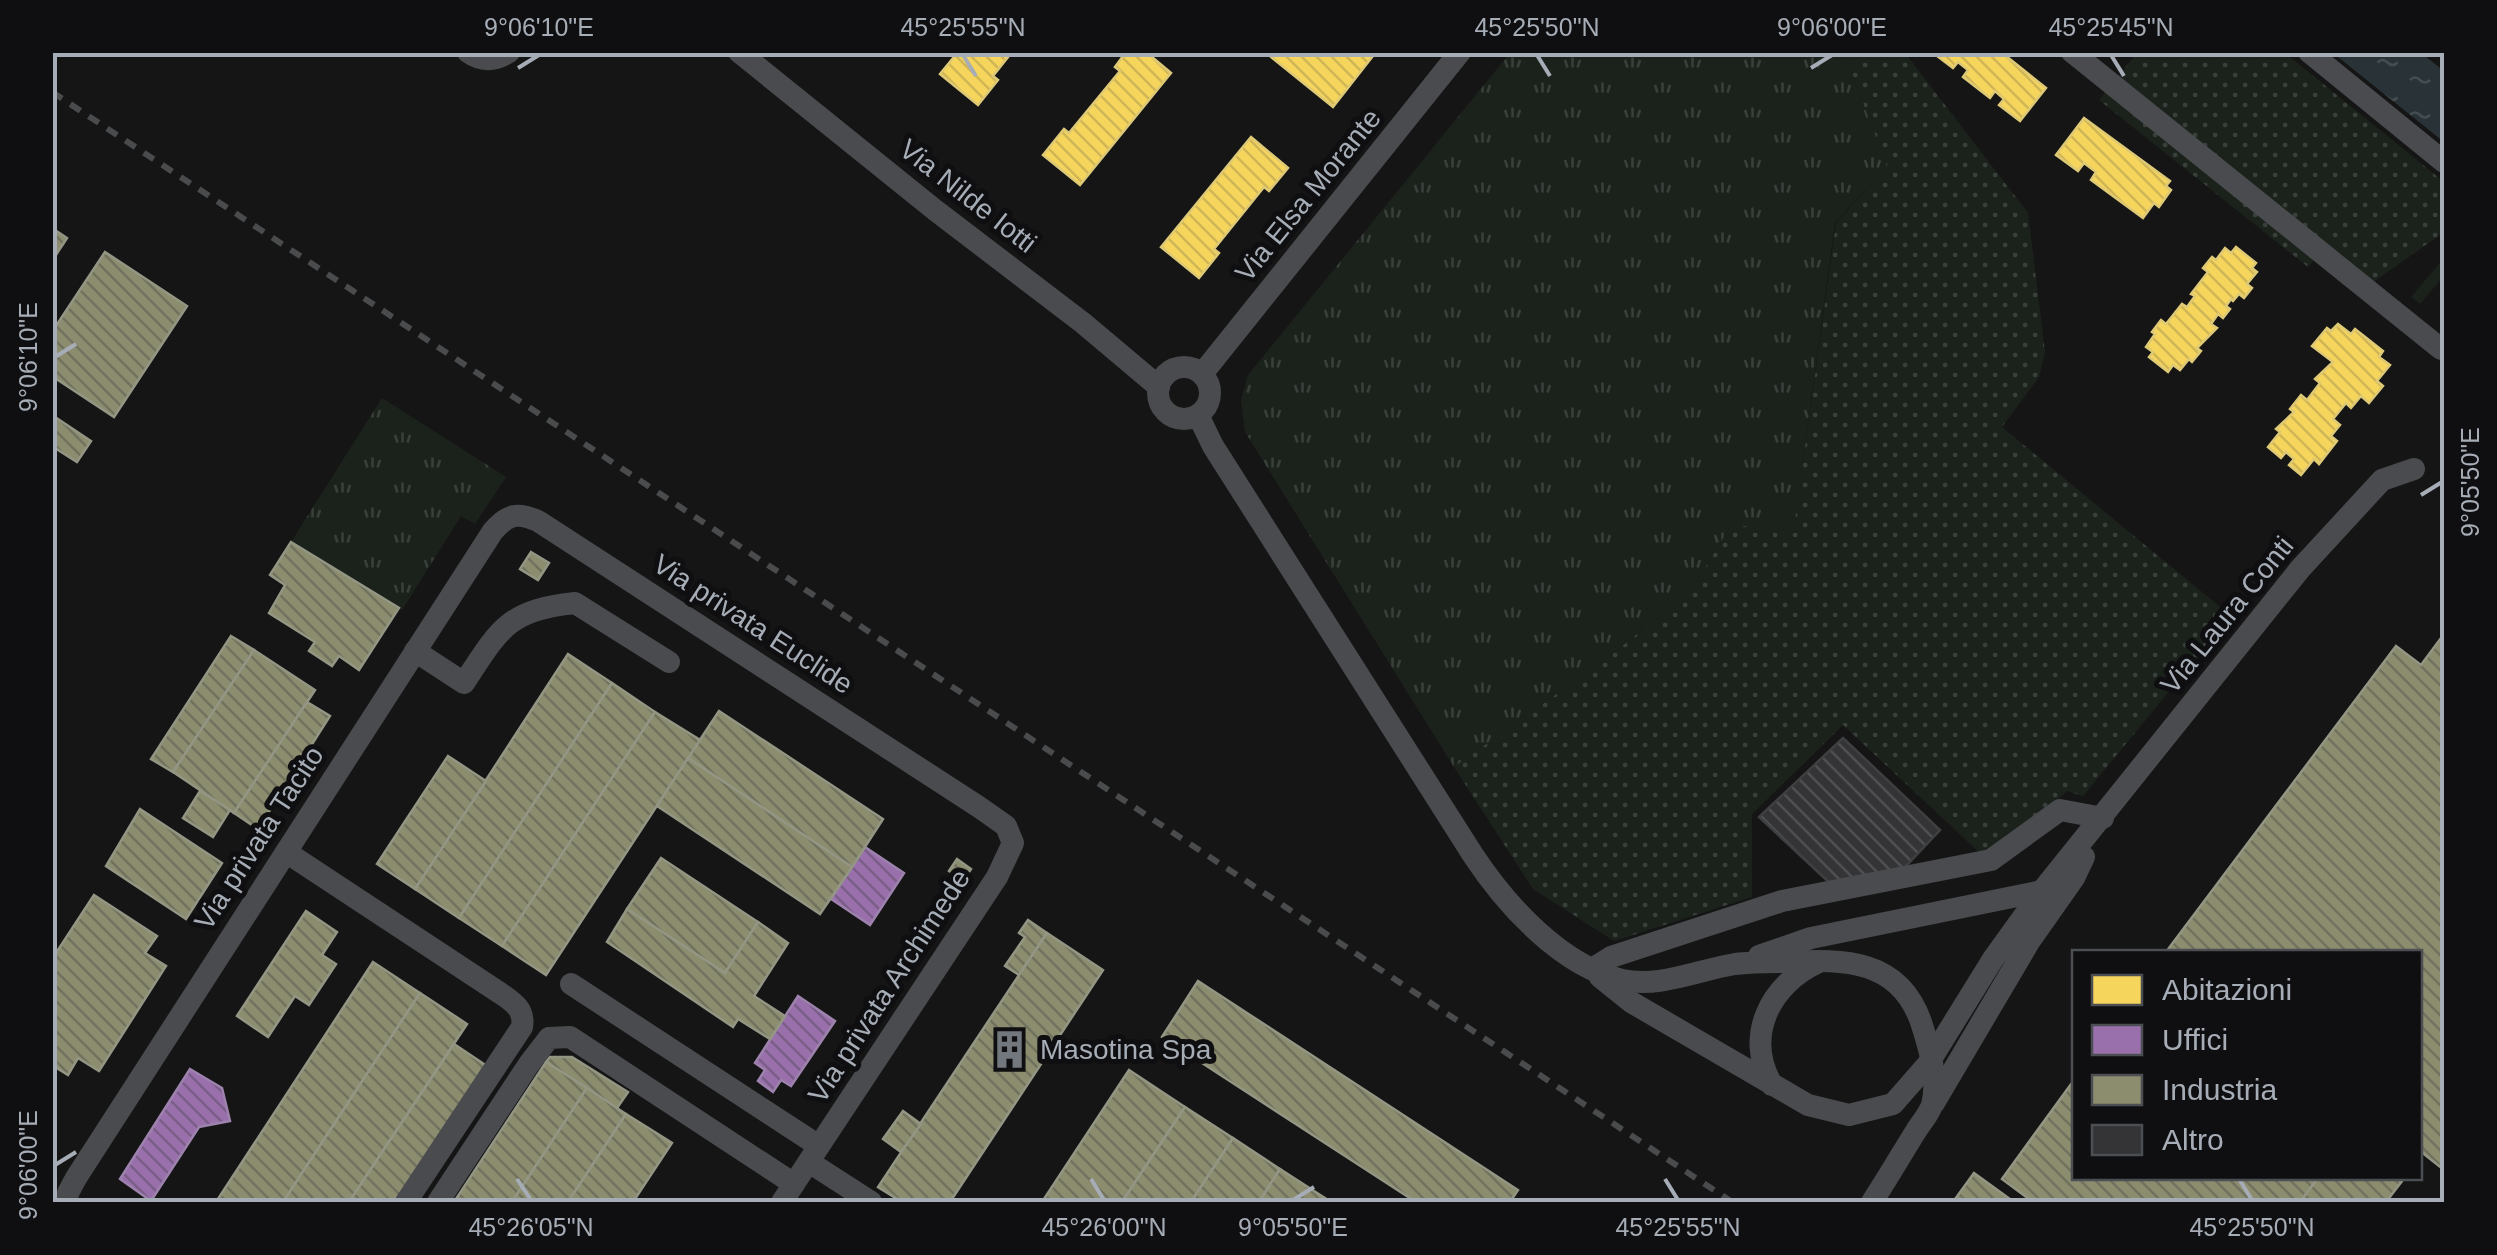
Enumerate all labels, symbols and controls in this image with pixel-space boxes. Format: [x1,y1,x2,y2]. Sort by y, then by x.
text: 9°06'10"E [484,13,594,41]
text: 45°25'55"N [900,13,1026,41]
text: 45°25'50"N [1474,13,1600,41]
text: 9°06'00"E [1777,13,1887,41]
text: 45°25'45"N [2048,13,2174,41]
street label: Via Elsa Morante [1229,103,1387,287]
street label: Via Nilde Iotti [894,133,1042,259]
text: 9°06'10"E [14,302,42,412]
text: 9°05'50"E [2456,427,2484,537]
street label: Via Laura Conti [2154,530,2300,700]
street label: Via privata Euclide [648,548,858,700]
street label: Via privata Tacito [188,741,330,935]
street label: Via privata Archimede [802,864,976,1108]
legend [2072,950,2422,1180]
text: Abitazioni [2162,973,2292,1006]
text: Uffici [2162,1023,2228,1056]
building icon: Masotina Spa [989,1028,1031,1070]
place label: Masotina Spa [1040,1034,1212,1065]
text: Industria [2162,1073,2277,1106]
text: 9°06'00"E [14,1110,42,1220]
text: Altro [2162,1123,2224,1156]
text: 45°26'05"N [468,1213,594,1241]
text: 45°26'00"N [1041,1213,1167,1241]
text: 9°05'50"E [1238,1213,1348,1241]
text: 45°25'55"N [1615,1213,1741,1241]
text: 45°25'50"N [2189,1213,2315,1241]

